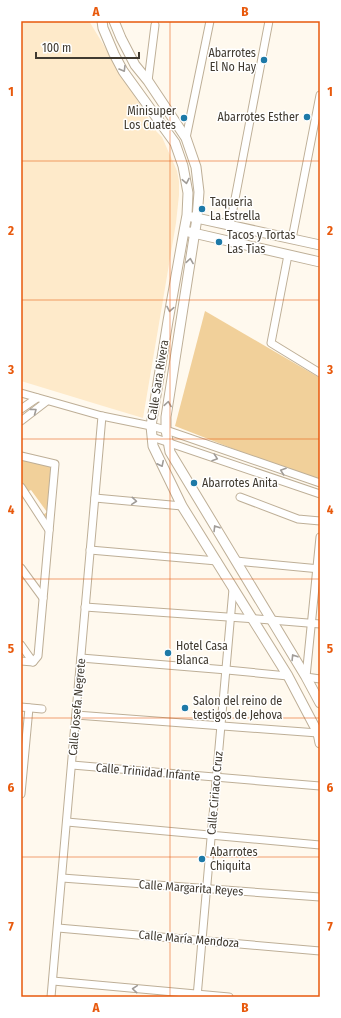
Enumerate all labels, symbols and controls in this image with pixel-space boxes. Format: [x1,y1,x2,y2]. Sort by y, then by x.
text: A [91,4,100,19]
text: B [241,4,249,19]
scale bar [36,34,139,60]
text: 100 m [42,41,71,55]
place label: Abarrotes El No Hay [208,46,257,74]
marker: Abarrotes El No Hay [259,55,269,65]
one-way arrow [118,65,125,72]
text: 1 [8,84,14,99]
text: 1 [327,84,333,99]
place label: Minisuper Los Cuates [124,104,177,132]
place label: Abarrotes Esther [218,110,300,124]
marker: Abarrotes Esther [302,112,312,122]
marker: Minisuper Los Cuates [179,113,189,123]
one-way arrow [182,178,190,184]
place label: Taqueria La Estrella [210,195,261,223]
marker: Taqueria La Estrella [197,204,207,214]
text: 2 [7,223,14,238]
text: 2 [326,223,333,238]
place label: Tacos y Tortas Las Tias [227,228,295,256]
marker: Tacos y Tortas Las Tias [214,237,224,247]
one-way arrow [185,258,194,264]
one-way arrow [166,306,175,312]
street label: Calle Sara Rivera [145,338,171,421]
text: 3 [7,362,14,377]
text: 3 [326,362,333,377]
one-way arrow [163,400,172,407]
one-way arrow [30,409,37,416]
one-way arrow [212,454,219,462]
one-way arrow [156,459,164,467]
one-way arrow [280,467,287,476]
place label: Abarrotes Anita [202,476,278,490]
marker: Abarrotes Anita [189,478,199,488]
one-way arrow [131,497,137,506]
text: 4 [8,502,15,517]
text: 4 [327,502,334,517]
one-way arrow [213,525,220,532]
place label: Hotel Casa Blanca [176,639,228,667]
text: 5 [8,641,14,656]
text: 5 [327,641,333,656]
marker: Hotel Casa Blanca [163,648,173,658]
one-way arrow [291,654,298,661]
street label: Calle Josefa Negrete [66,658,88,756]
place label: Salon del reino de testigos de Jehova [193,694,283,722]
marker: Salon del reino de testigos de Jehova [180,703,190,713]
street label: Calle Ciriaco Cruz [204,750,226,836]
street label: Calle Trinidad Infante [95,760,201,784]
text: 6 [8,780,15,795]
text: 6 [327,780,334,795]
place label: Abarrotes Chiquita [210,845,258,873]
marker: Abarrotes Chiquita [197,854,207,864]
street label: Calle Margarita Reyes [138,877,244,899]
text: 7 [8,919,14,934]
text: 7 [327,919,333,934]
street label: Calle María Mendoza [138,928,240,950]
one-way arrow [132,984,138,993]
text: A [91,1000,100,1015]
text: B [241,1000,249,1015]

